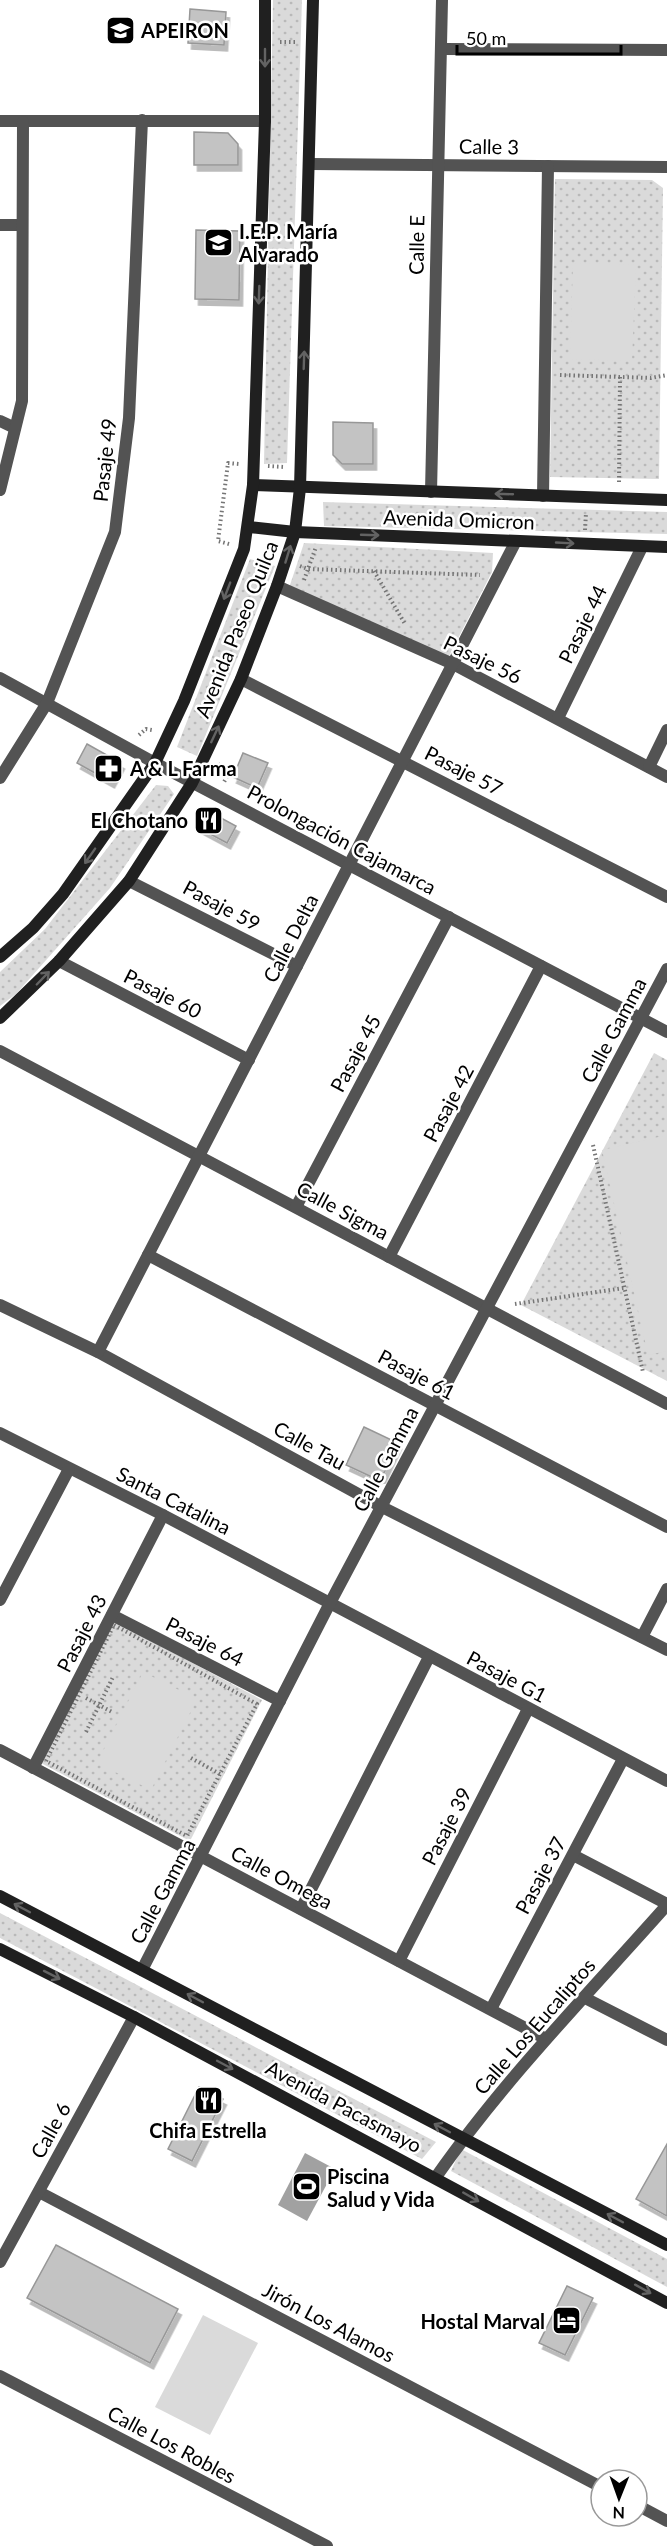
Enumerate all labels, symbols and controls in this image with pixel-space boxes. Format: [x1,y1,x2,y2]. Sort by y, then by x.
school or university icon: APEIRON [104,14,136,46]
place label: APEIRON [140,18,229,42]
scale bar [457,18,620,56]
text: 50 m [466,27,506,49]
one-way arrow [259,48,271,68]
street label: Calle 3 [459,133,519,159]
street label: Calle E [403,215,429,275]
place label: I.E.P. María Alvarado [238,219,338,266]
school or university icon: I.E.P. María Alvarado [202,226,234,258]
one-way arrow [254,285,265,305]
one-way arrow [298,351,310,371]
street label: Pasaje 49 [88,417,120,503]
one-way arrow [494,489,514,500]
street label: Avenida Omicron [383,504,535,534]
one-way arrow [360,529,380,540]
street label: Avenida Paseo Quilca [189,537,283,721]
one-way arrow [555,537,575,548]
one-way arrow [283,545,294,564]
street label: Pasaje 44 [553,581,611,667]
one-way arrow [221,582,232,600]
street label: Pasaje 56 [440,630,526,688]
one-way arrow [209,726,221,744]
street label: Pasaje 57 [421,740,507,800]
pharmacy icon: A & L Farma [93,752,125,784]
place label: A & L Farma [129,756,237,780]
street label: Prolongación Cajamarca [243,779,441,899]
restaurant icon: El Chotano [193,804,225,836]
place label: El Chotano [91,808,188,832]
one-way arrow [84,848,96,864]
street label: Pasaje 59 [179,875,265,935]
street label: Calle Delta [258,890,322,986]
street label: Pasaje 60 [120,963,206,1023]
one-way arrow [35,970,50,985]
street label: Calle Gamma [575,973,651,1087]
street label: Pasaje 45 [325,1010,385,1096]
street label: Pasaje 42 [418,1060,478,1146]
street label: Calle Sigma [293,1176,393,1244]
street label: Pasaje 61 [374,1344,460,1404]
street label: Calle Gamma [347,1402,423,1516]
street label: Calle Tau [270,1415,350,1475]
street label: Santa Catalina [113,1461,235,1539]
street label: Pasaje 43 [51,1590,111,1676]
street label: Pasaje 64 [162,1611,248,1671]
street label: Pasaje G1 [463,1645,551,1707]
street label: Pasaje 39 [416,1783,476,1869]
street label: Pasaje 37 [510,1832,570,1918]
street label: Calle Gamma [124,1834,200,1948]
street label: Calle Omega [227,1840,337,1914]
one-way arrow [14,1901,32,1913]
street label: Calle Los Eucaliptos [468,1953,600,2099]
one-way arrow [43,1970,61,1981]
one-way arrow [187,1992,204,2004]
street label: Avenida Pacasmayo [262,2055,426,2157]
one-way arrow [216,2060,234,2071]
restaurant icon: Chifa Estrella [192,2084,224,2116]
street label: Calle 6 [25,2098,75,2162]
place label: Chifa Estrella [149,2118,267,2142]
one-way arrow [434,2122,452,2133]
place label: Piscina Salud y Vida [327,2164,435,2211]
sports icon: Piscina Salud y Vida [290,2171,322,2203]
one-way arrow [462,2191,479,2203]
one-way arrow [607,2212,624,2224]
street label: Jirón Los Alamos [259,2277,399,2367]
one-way arrow [633,2284,651,2295]
hotel icon: Hostal Marval [550,2305,582,2337]
place label: Hostal Marval [421,2309,545,2333]
street label: Calle Los Robles [104,2400,240,2488]
north arrow [589,2468,649,2528]
text: N [612,2504,625,2523]

